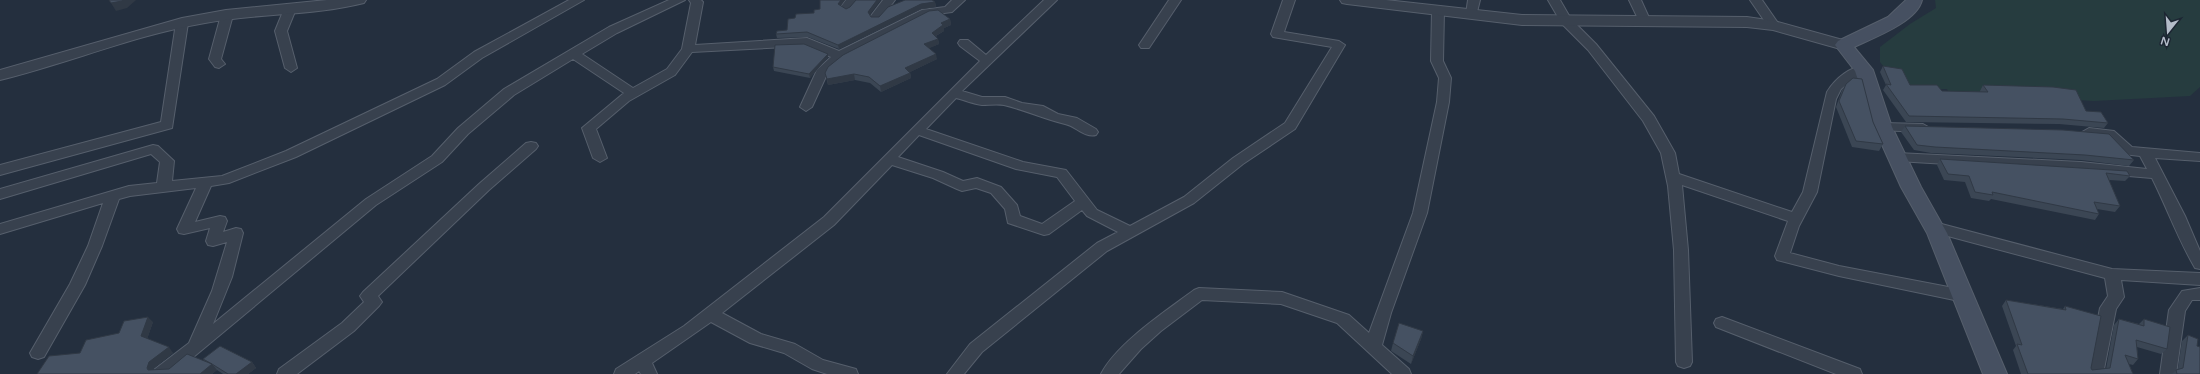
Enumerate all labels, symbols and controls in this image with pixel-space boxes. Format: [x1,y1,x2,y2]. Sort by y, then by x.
north arrow [2148,12,2188,52]
text: N [2159,34,2171,49]

